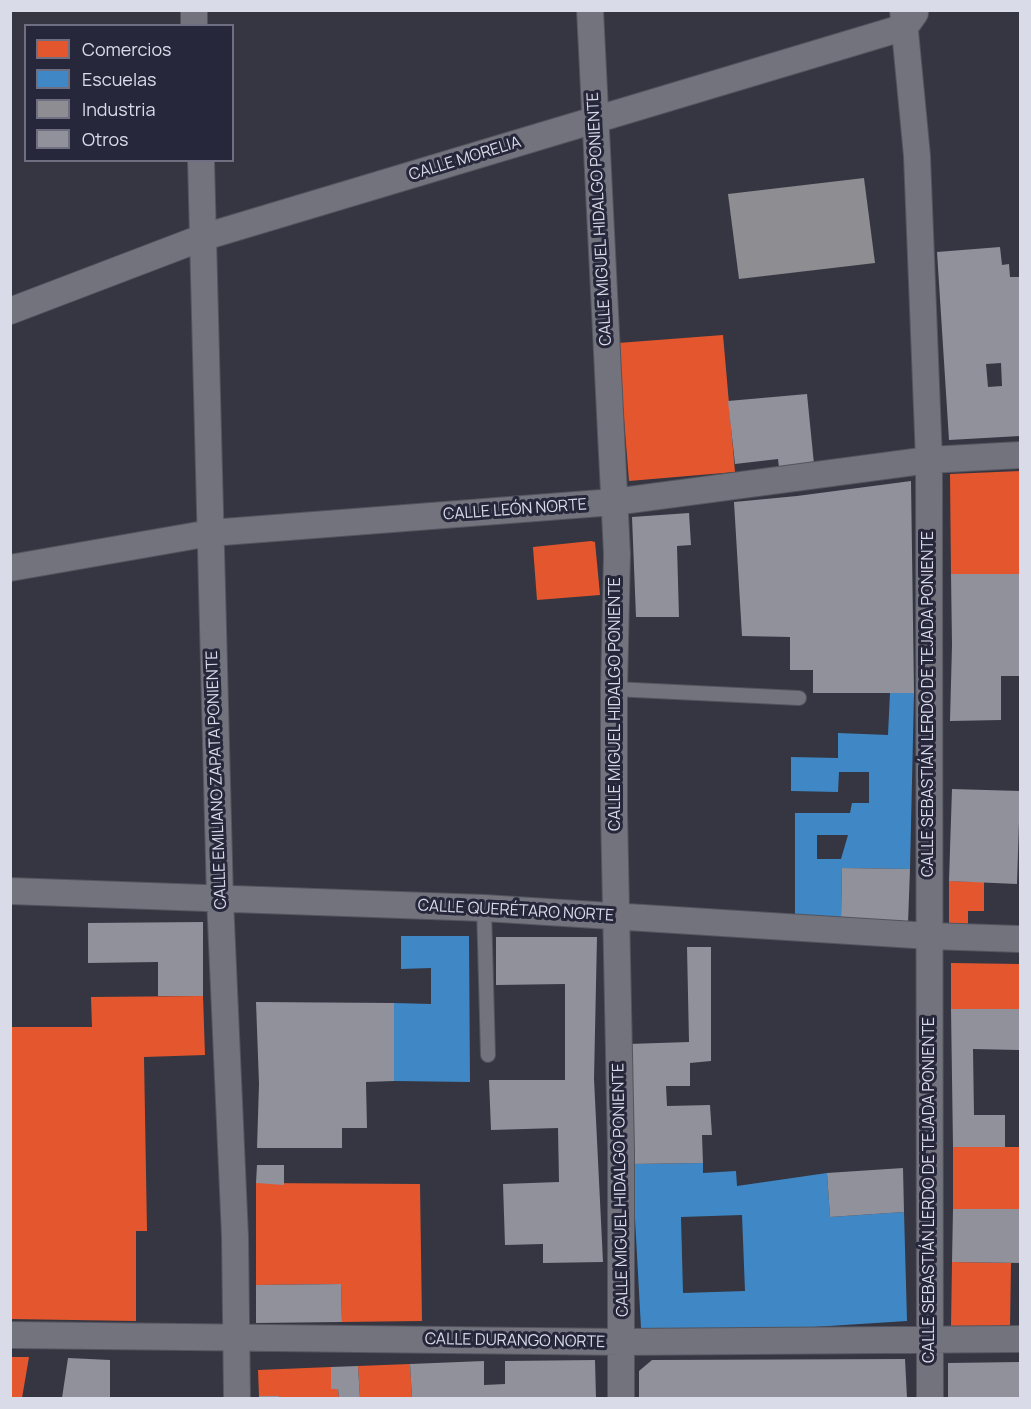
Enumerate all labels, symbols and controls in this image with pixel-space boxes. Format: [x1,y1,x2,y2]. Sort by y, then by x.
legend [24,24,234,162]
text: Comercios [82,37,171,61]
text: Escuelas [82,67,157,91]
street label: CALLE MIGUEL HIDALGO PONIENTE [584,92,616,346]
text: Industria [82,97,156,121]
text: Otros [82,127,129,151]
street label: CALLE MORELIA [407,133,523,185]
street label: CALLE LEÓN NORTE [443,495,587,525]
street label: CALLE SEBASTIÁN LERDO DE TEJADA PONIENTE [919,531,939,877]
street label: CALLE MIGUEL HIDALGO PONIENTE [606,577,626,831]
street label: CALLE EMILIANO ZAPATA PONIENTE [203,650,231,910]
street label: CALLE QUERÉTARO NORTE [417,896,615,926]
street label: CALLE SEBASTIÁN LERDO DE TEJADA PONIENTE [920,1017,940,1363]
street label: CALLE MIGUEL HIDALGO PONIENTE [609,1063,633,1317]
street label: CALLE DURANGO NORTE [425,1330,605,1352]

